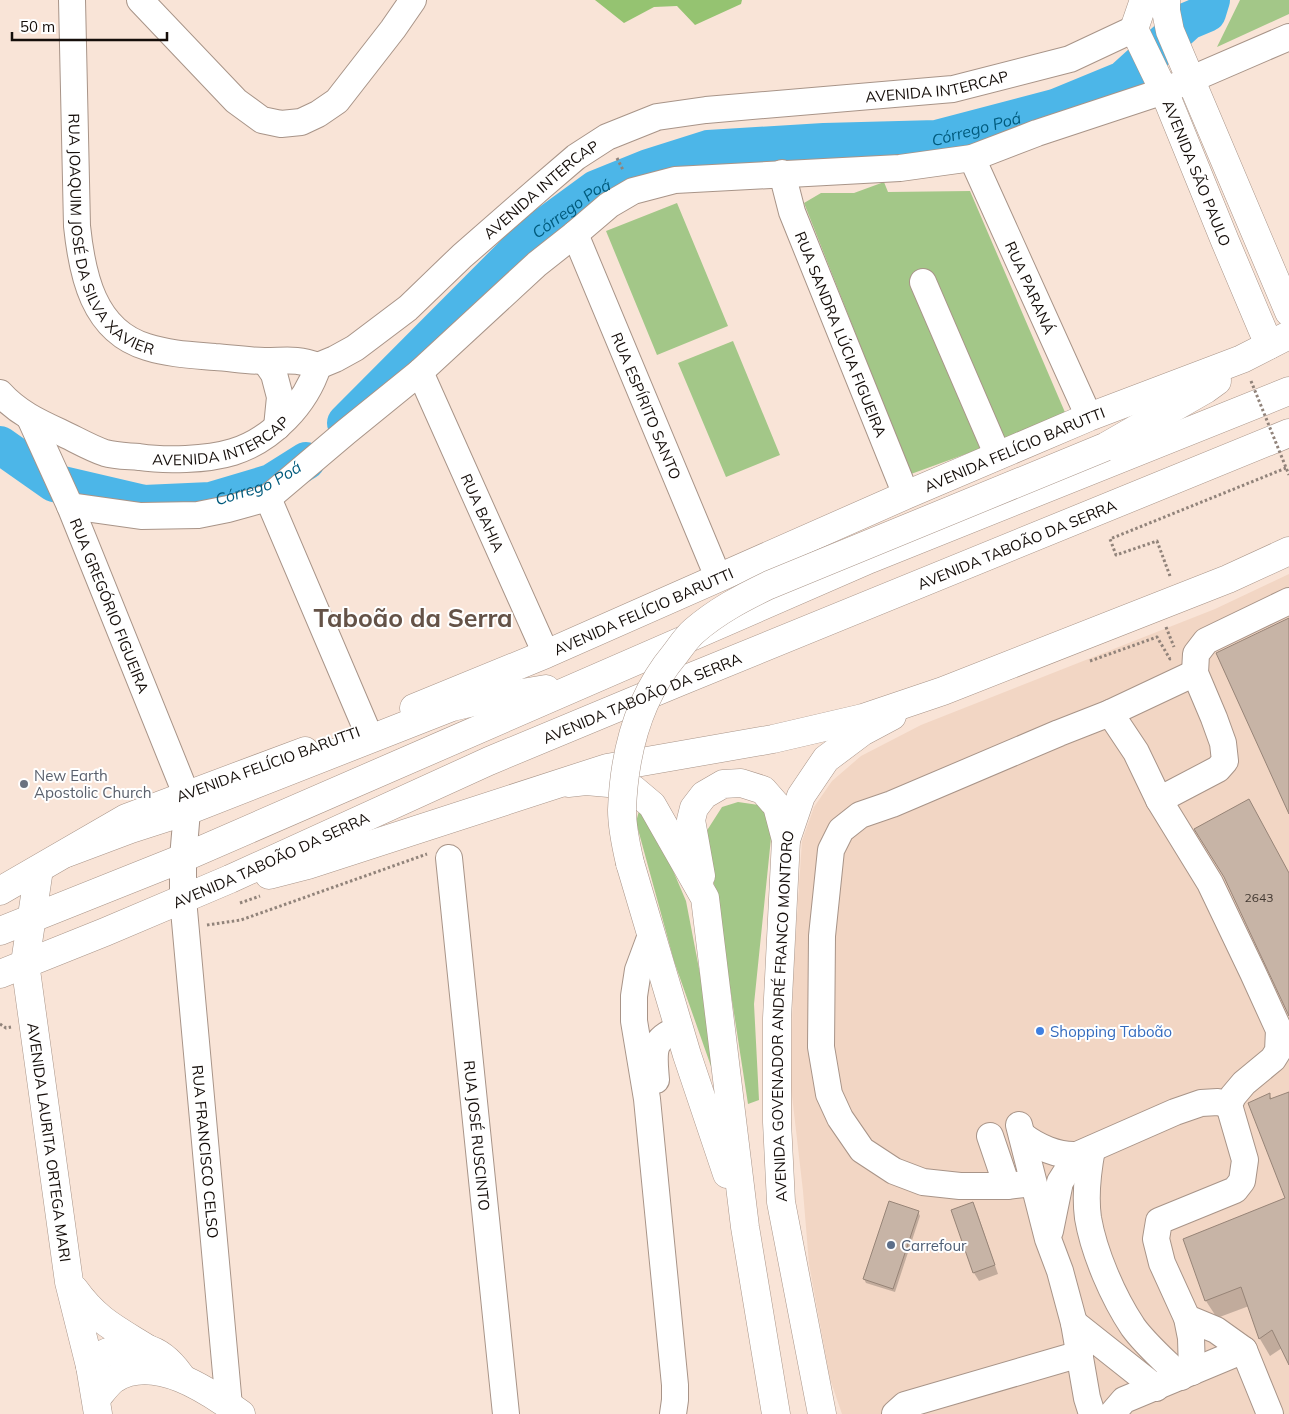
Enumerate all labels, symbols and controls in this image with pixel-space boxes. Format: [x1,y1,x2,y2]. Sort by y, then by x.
scale bar [12,10,168,42]
text: 50 m [20,17,55,36]
street label: AVENIDA INTERCAP [864,66,1010,106]
street label: AVENIDA SÃO PAULO [1159,97,1236,249]
water label: Córrego Poá [932,107,1023,149]
street label: RUA JOAQUIM JOSÉ DA SILVA XAVIER [65,113,157,358]
street label: AVENIDA INTERCAP [479,135,602,243]
water label: Córrego Poá [528,174,614,242]
street label: RUA SANDRA LÚCIA FIGUEIRA [791,228,891,440]
street label: RUA PARANÁ [1001,238,1060,337]
street label: RUA ESPÍRITO SANTO [607,329,686,482]
street label: AVENIDA FELÍCIO BARUTTI [921,402,1107,496]
street label: AVENIDA INTERCAP [152,411,293,469]
water label: Córrego Poá [213,456,305,509]
street label: RUA BAHIA [457,470,509,555]
street label: AVENIDA TABOÃO DA SERRA [914,495,1119,593]
street label: RUA GREGÓRIO FIGUEIRA [66,515,154,696]
street label: AVENIDA FELÍCIO BARUTTI [551,563,736,659]
district label: Taboão da Serra [313,602,513,633]
street label: AVENIDA TABOÃO DA SERRA [540,648,744,747]
street label: AVENIDA FELÍCIO BARUTTI [174,722,362,806]
place label: New Earth Apostolic Church [34,766,151,802]
marker: New Earth Apostolic Church [18,778,30,790]
street label: AVENIDA TABOÃO DA SERRA [170,807,372,912]
street label: AVENIDA GOVENADOR ANDRÉ FRANCO MONTORO [767,828,798,1203]
house number: 2643 [1245,890,1273,905]
street label: AVENIDA LAURITA ORTEGA MARI [24,1021,76,1263]
place label: Shopping Taboão [1050,1022,1172,1041]
marker: Shopping Taboão [1034,1025,1046,1037]
street label: RUA JOSÉ RUSCINTO [460,1059,495,1212]
street label: RUA FRANCISCO CELSO [189,1064,223,1239]
place label: Carrefour [901,1236,967,1255]
marker: Carrefour [885,1239,897,1251]

